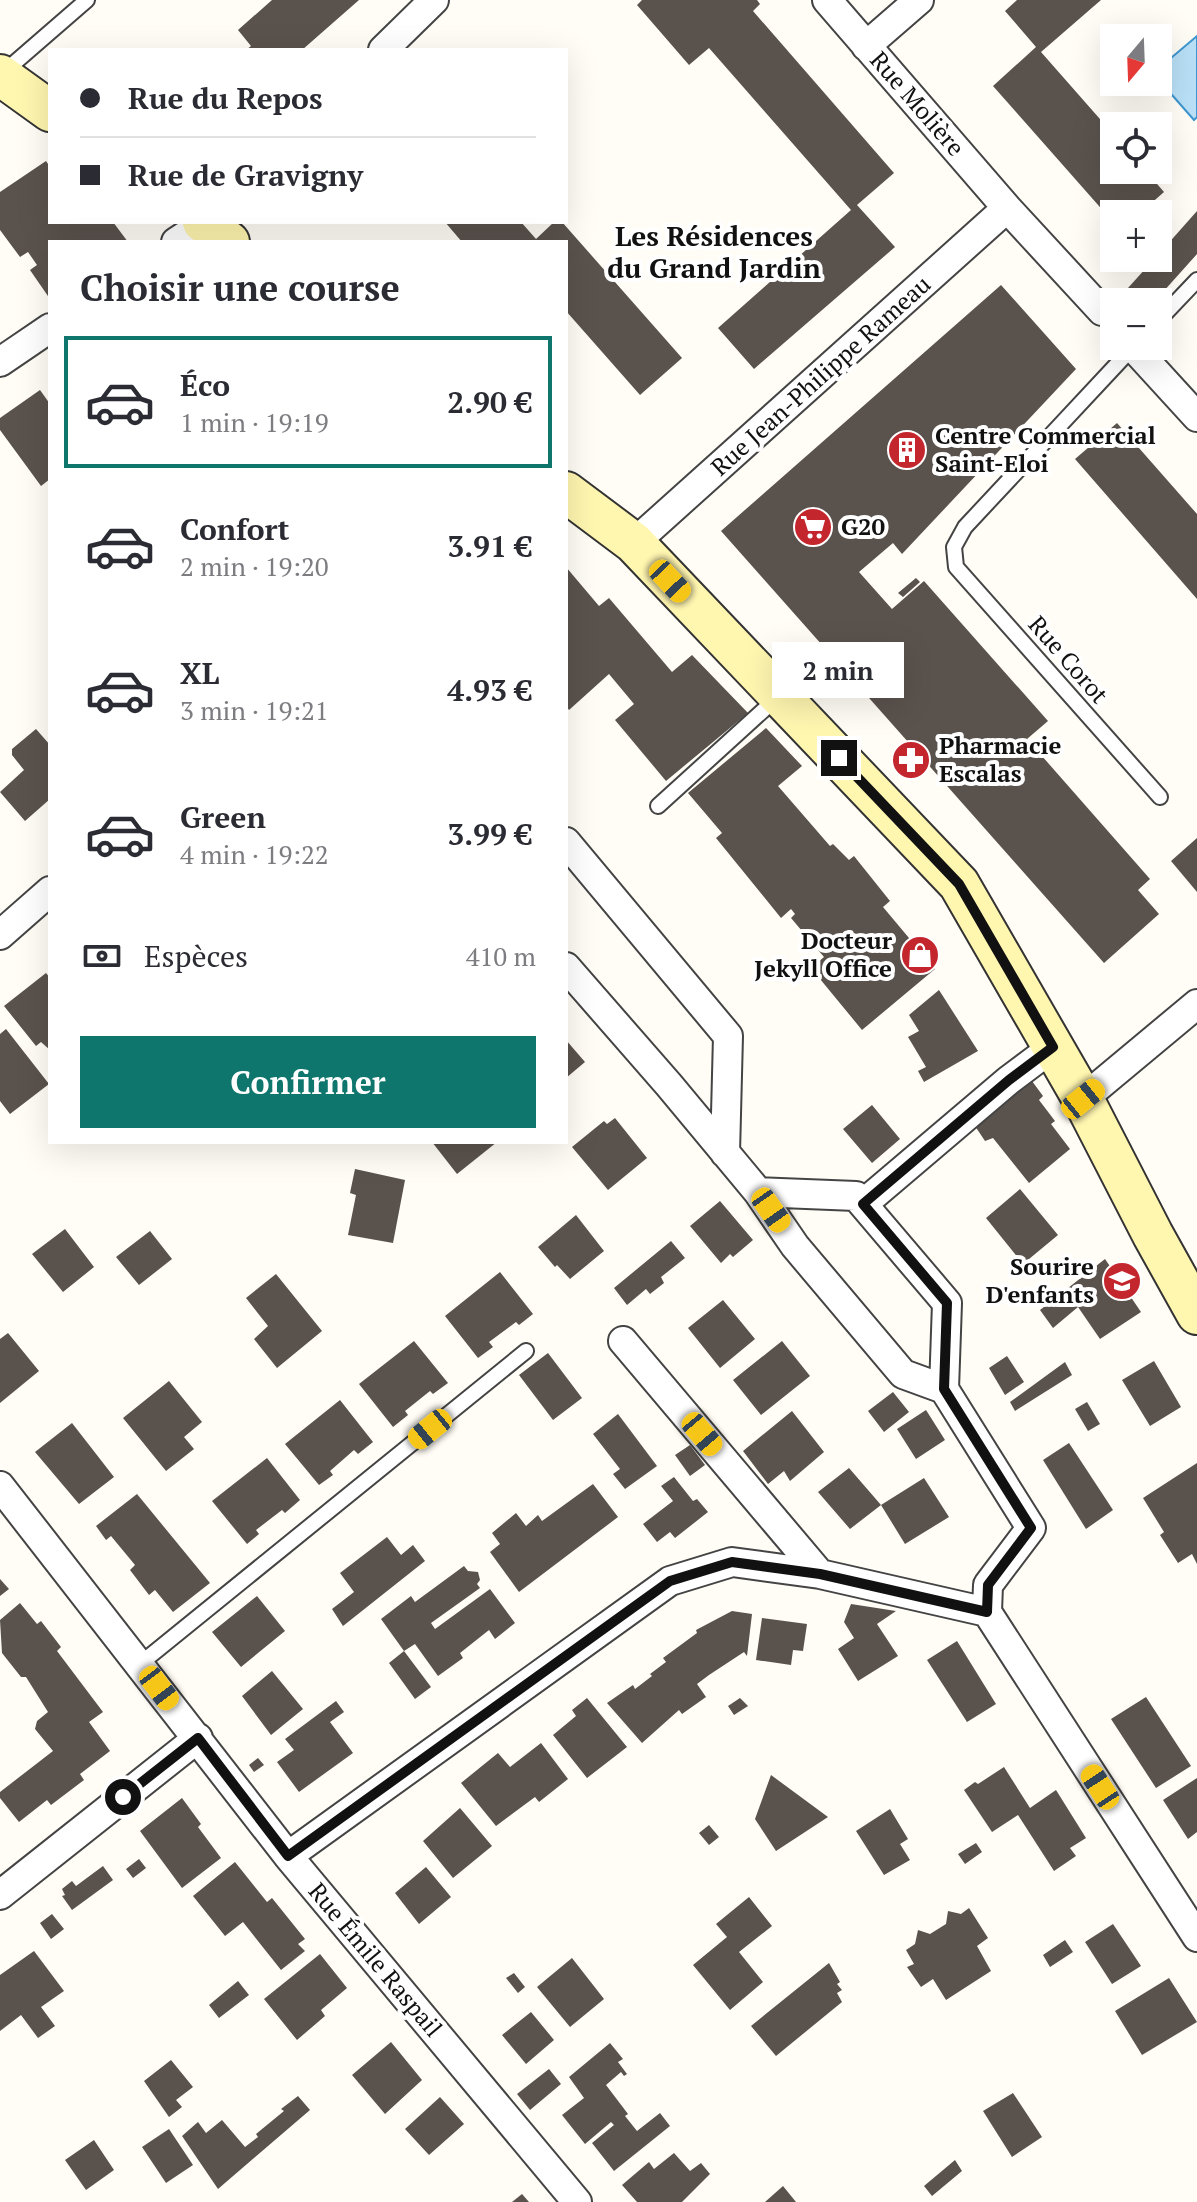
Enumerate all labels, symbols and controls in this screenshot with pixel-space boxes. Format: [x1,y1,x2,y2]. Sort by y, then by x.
north arrow [1100,24,1172,96]
map controls [1100,24,1172,360]
street label: Rue Molière [863,44,972,162]
text: Rue du Repos [128,78,322,118]
button: locate [1100,112,1172,184]
text: Rue de Gravigny [128,155,363,195]
button: + [1100,200,1172,272]
district label: Les Résidences du Grand Jardin [607,217,821,286]
text: Choisir une course [80,264,400,311]
street label: Rue Jean-Philippe Rameau [704,268,937,483]
button: − [1100,288,1172,360]
text: Éco [180,365,230,405]
icon: car [84,366,156,438]
text: 2.90 € [447,382,532,422]
text: 1 min · 19:19 [180,405,329,439]
place label: Centre Commercial Saint-Eloi [935,419,1156,479]
building icon: Centre Commercial Saint-Eloi [886,429,928,471]
supermarket icon: G20 [792,506,834,548]
text: Confort [180,509,290,549]
icon: car [84,510,156,582]
place label: G20 [841,510,886,542]
text: 3.91 € [447,526,532,566]
text: 2 min · 19:20 [180,549,329,583]
car [645,555,695,607]
street label: Rue Corot [1022,609,1116,710]
callout: 2 min [773,642,905,698]
text: XL [180,653,219,693]
text: 2 min [802,653,874,687]
icon: car [84,654,156,726]
text: 4.93 € [447,670,532,710]
text: 3 min · 19:21 [180,693,329,727]
place label: Pharmacie Escalas [939,729,1062,789]
pharmacy icon: Pharmacie Escalas [890,739,932,781]
route end [821,740,857,776]
text: Green [180,797,266,837]
icon: car [84,798,156,870]
text: 3.99 € [447,814,532,854]
text: 4 min · 19:22 [180,837,329,871]
place label: Docteur Jekyll Office [754,924,893,984]
icon: cash [80,934,124,978]
shop icon: Docteur Jekyll Office [899,934,941,976]
text: Espèces [144,936,248,976]
text: 410 m [466,939,536,973]
button: Confirmer [80,1036,536,1128]
car [1057,1075,1109,1123]
car [747,1183,795,1237]
place label: Sourire D'enfants [986,1250,1094,1310]
school or university icon: Sourire D'enfants [1101,1260,1143,1302]
car [404,1405,456,1453]
car [677,1408,727,1460]
car [135,1662,183,1714]
car [1077,1760,1123,1814]
route start [105,1779,141,1815]
street label: Rue Émile Raspail [302,1876,450,2043]

